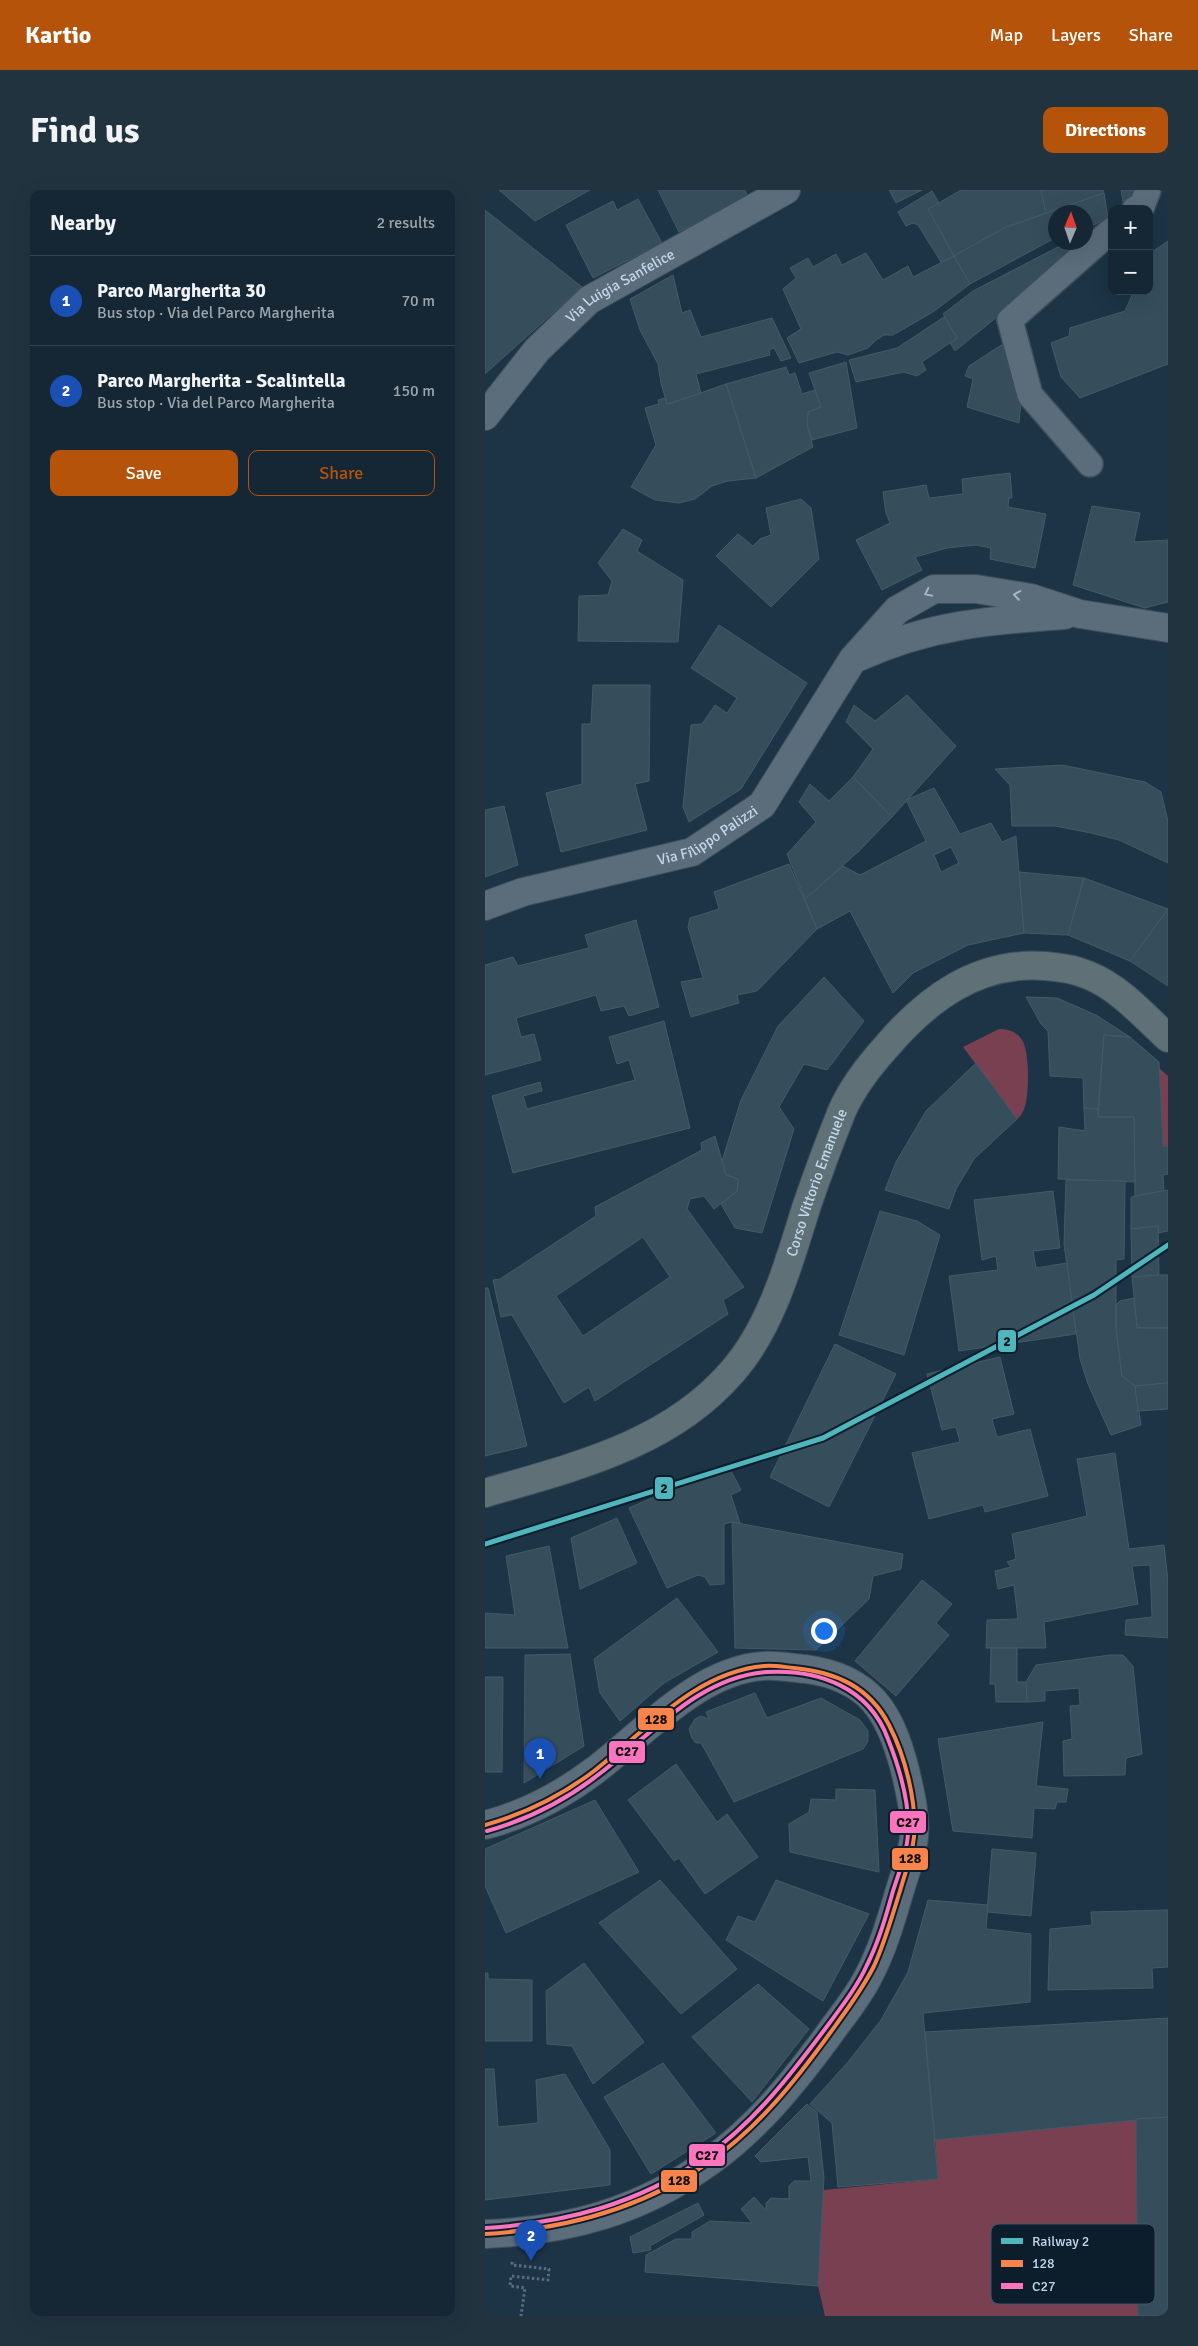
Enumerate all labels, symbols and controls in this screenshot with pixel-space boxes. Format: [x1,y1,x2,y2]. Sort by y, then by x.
text: Kartio [25,20,91,50]
text: Map [990,24,1023,46]
text: Layers [1051,24,1101,46]
text: Share [1129,24,1173,46]
button: Directions [1043,107,1168,153]
text: Find us [30,109,140,152]
north arrow [1048,205,1093,250]
map controls [1108,205,1153,295]
button: + [1108,205,1153,250]
text: Nearby [50,210,116,236]
text: 2 results [376,213,435,233]
street label: Via Luigia Sanfelice [562,245,678,327]
button: − [1108,250,1153,295]
text: Parco Margherita 30 [97,279,266,303]
text: 1 [62,291,70,311]
text: 70 m [401,291,435,311]
text: Bus stop · Via del Parco Margherita [97,303,335,323]
text: Parco Margherita - Scalintella [97,369,346,393]
text: 2 [62,381,70,401]
text: 150 m [393,381,435,401]
text: Bus stop · Via del Parco Margherita [97,393,335,413]
button: Save [50,450,238,496]
button: Share [248,450,435,496]
one-way arrow [924,587,933,597]
one-way arrow [1013,591,1021,601]
street label: Via Filippo Palizzi [655,802,761,869]
street label: Corso Vittorio Emanuele [782,1106,851,1259]
line badge: 2 [997,1329,1017,1353]
text: 2 [1003,1333,1011,1350]
line badge: 2 [654,1476,674,1500]
text: 2 [660,1480,668,1497]
your location [811,1618,837,1644]
line badge: 128 [637,1707,675,1731]
text: 128 [645,1711,668,1728]
pin: 1 [524,1738,556,1779]
line badge: C27 [608,1740,646,1764]
text: C27 [615,1743,639,1760]
line badge: C27 [889,1810,927,1834]
text: C27 [896,1814,920,1831]
line badge: 128 [891,1847,929,1871]
text: 128 [899,1850,922,1867]
line badge: C27 [688,2143,726,2167]
text: C27 [695,2147,719,2164]
line badge: 128 [660,2169,698,2193]
text: 128 [668,2172,691,2189]
pin: 2 [515,2220,547,2261]
legend [991,2224,1155,2304]
text: Railway 2 [1032,2233,1089,2250]
text: 128 [1032,2255,1055,2272]
text: C27 [1032,2278,1056,2295]

